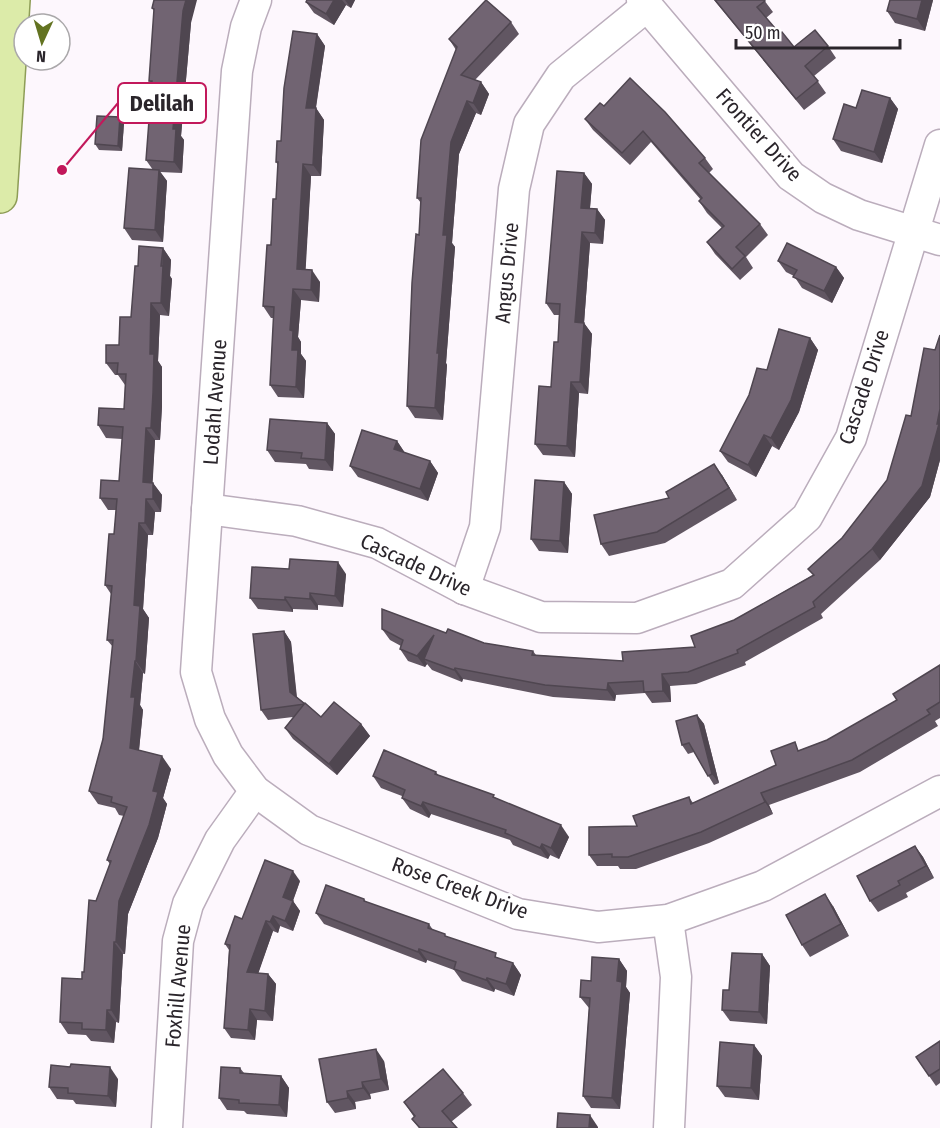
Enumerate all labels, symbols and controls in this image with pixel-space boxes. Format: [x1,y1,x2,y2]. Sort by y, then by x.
north arrow [12,12,72,72]
scale bar [736,12,900,50]
text: 50 m [745,22,781,44]
text: N [36,47,46,66]
callout: Delilah [118,83,206,123]
street label: Frontier Drive [710,83,808,187]
text: Delilah [130,90,194,117]
street label: Angus Drive [490,221,524,325]
street label: Cascade Drive [833,326,895,448]
street label: Lodahl Avenue [198,338,232,466]
street label: Cascade Drive [356,528,476,602]
street label: Rose Creek Drive [388,851,532,925]
street label: Foxhill Avenue [160,923,196,1049]

